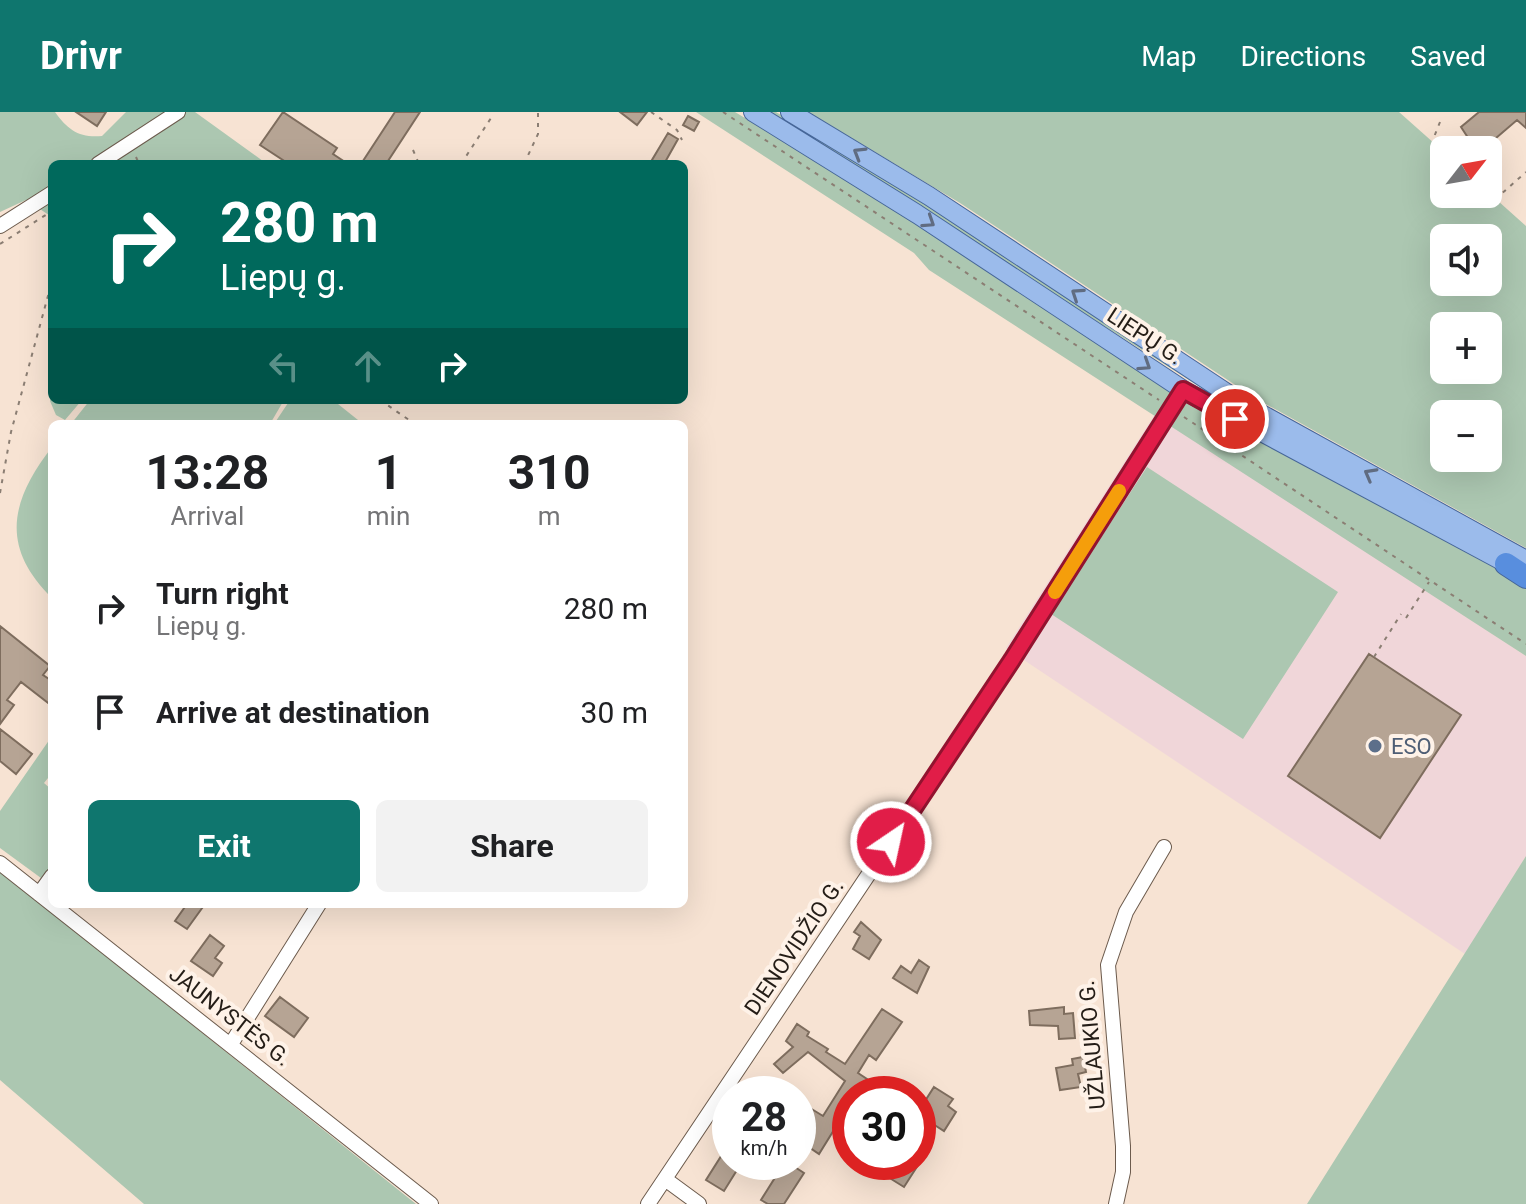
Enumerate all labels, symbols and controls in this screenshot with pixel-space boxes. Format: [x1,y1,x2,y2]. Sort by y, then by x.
text: Drivr [40,34,122,78]
text: Map [1141,40,1197,73]
text: Directions [1241,40,1366,73]
text: Saved [1410,40,1486,73]
north arrow [1430,136,1502,208]
map controls [1430,136,1502,472]
one-way arrow [853,147,868,163]
text: 280 m [220,190,379,256]
icon: right [88,192,192,296]
one-way arrow [920,212,934,227]
button: sound [1430,224,1502,296]
text: Liepų g. [220,257,346,299]
one-way arrow [1072,288,1086,303]
street label: LIEPŲ G. [1103,302,1187,370]
button: + [1430,312,1502,384]
icon: left [262,344,306,388]
icon: ahead [346,344,390,388]
icon: right [430,344,474,388]
one-way arrow [1137,356,1151,371]
pin [1201,385,1269,453]
icon: arrive [1213,397,1257,441]
button: − [1430,400,1502,472]
text: 13:28 [146,444,269,501]
text: 1 [375,444,402,501]
text: 310 [508,444,590,501]
one-way arrow [1364,468,1379,484]
text: Arrival [171,501,244,531]
text: min [367,501,410,531]
text: m [538,501,561,531]
text: Turn right [156,576,289,611]
icon: right [88,586,132,630]
text: 280 m [564,591,648,626]
text: Liepų g. [156,611,247,641]
icon: arrive [88,690,132,734]
text: Arrive at destination [156,695,430,730]
text: 30 m [581,695,648,730]
place label: ESO [1391,734,1432,759]
marker: ESO [1366,737,1384,755]
button: Exit [88,800,360,892]
button: Share [376,800,648,892]
position arrow [849,800,933,884]
street label: DIENOVIDŽIO G. [739,874,849,1020]
street label: JAUNYSTĖS G. [164,961,296,1071]
street label: UŽLAUKIO G. [1074,980,1110,1110]
speed limit sign: 30 [832,1076,936,1180]
text: 28 [741,1094,787,1141]
text: km/h [741,1136,787,1160]

